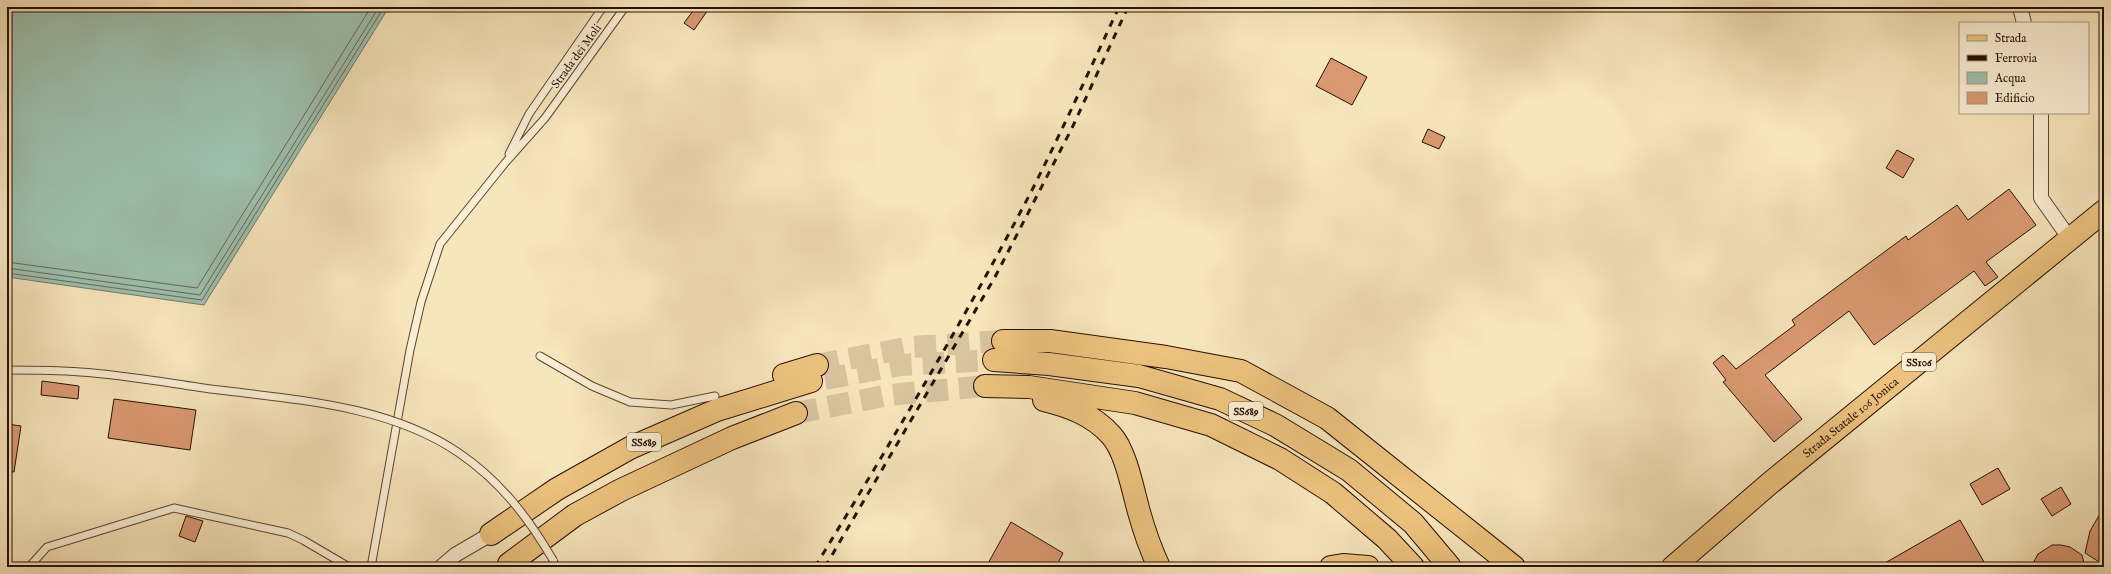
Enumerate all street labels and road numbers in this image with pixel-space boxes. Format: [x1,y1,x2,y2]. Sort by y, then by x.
street label: Strada dei Moli [548,21,605,91]
road number: SS106 [1902,353,1936,371]
street label: Strada Statale 106 Jonica [1800,374,1902,461]
road number: SS689 [1229,402,1263,420]
road number: SS689 [627,433,661,451]

